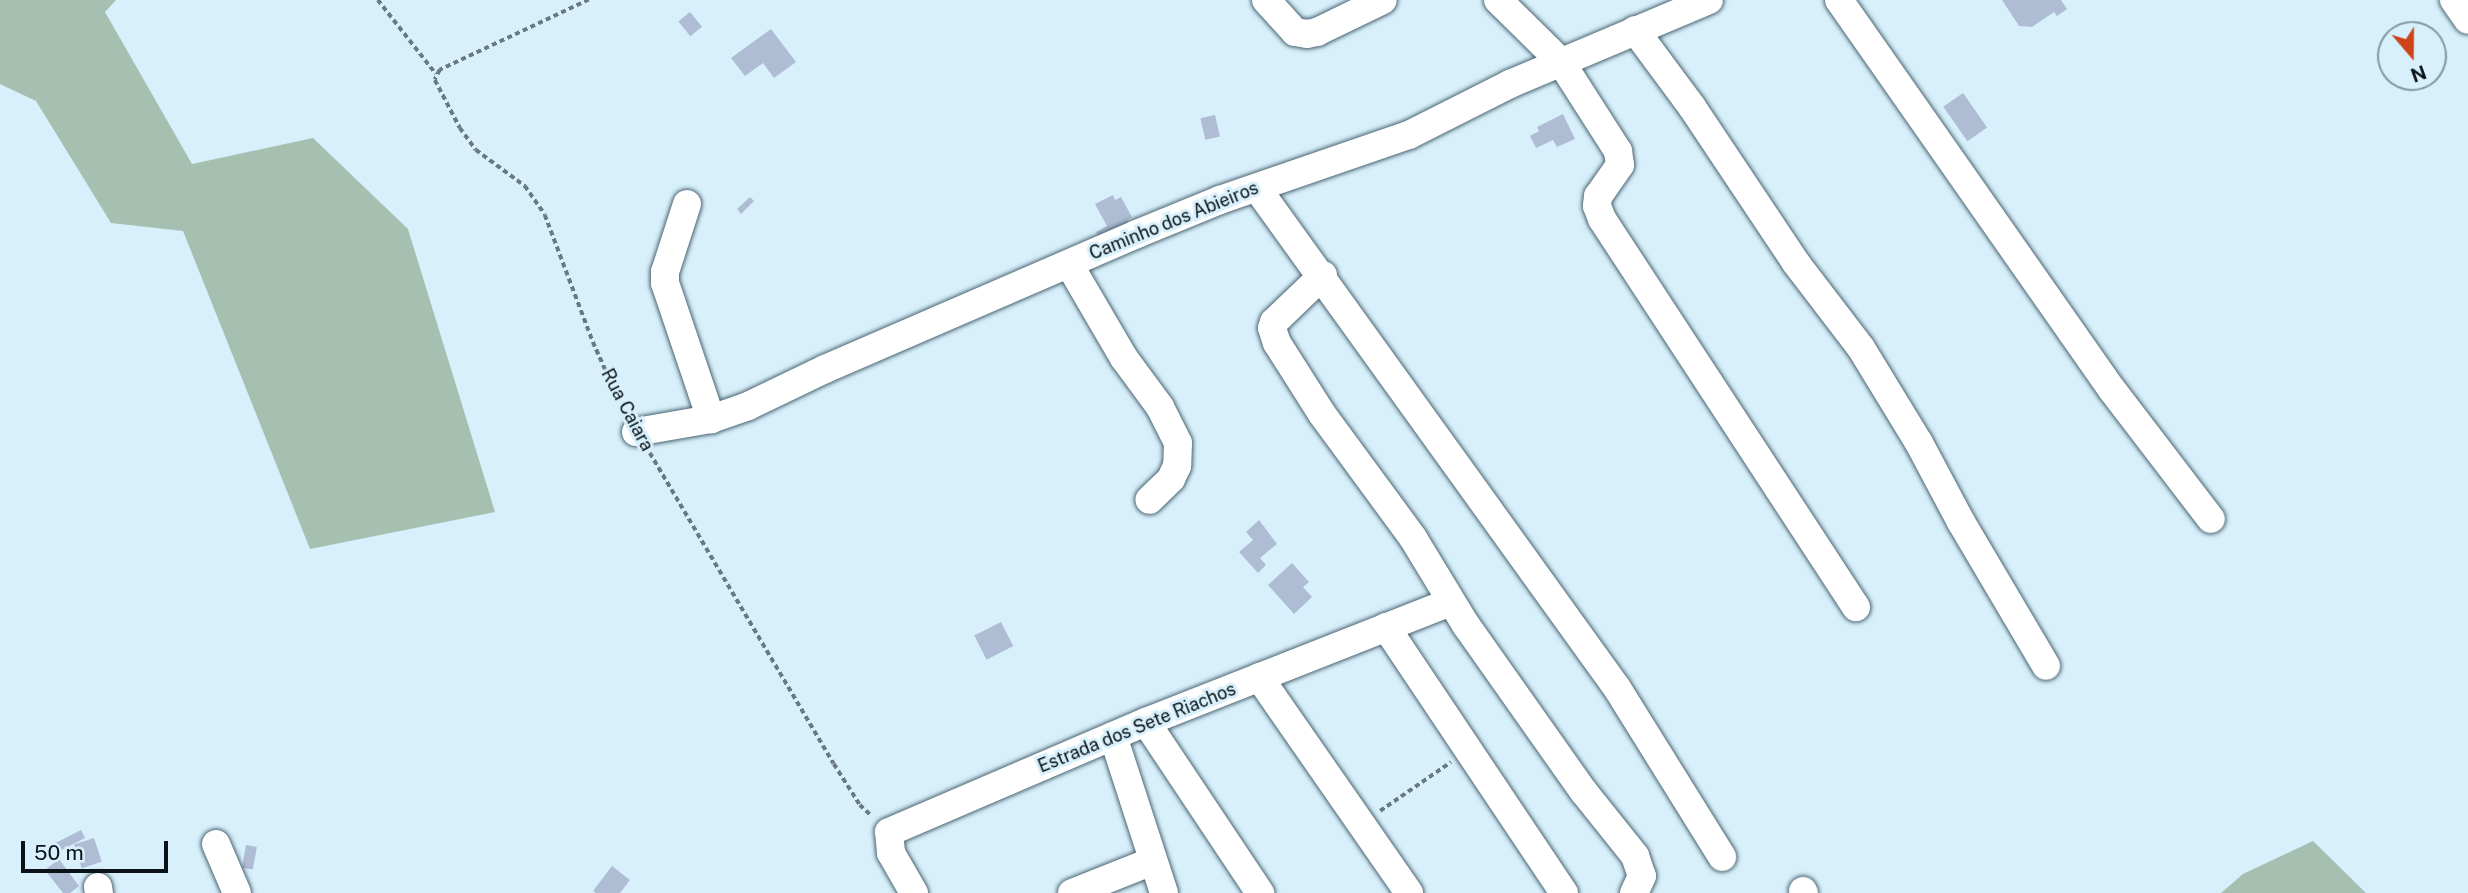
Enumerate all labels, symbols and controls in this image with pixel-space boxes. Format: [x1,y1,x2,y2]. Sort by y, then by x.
north arrow [2377,21,2447,91]
text: N [2408,61,2429,87]
street label: Caminho dos Abieiros [1086,177,1262,265]
street label: Rua Caiara [596,365,658,455]
street label: Estrada dos Sete Riachos [1035,678,1239,778]
scale bar [24,826,172,870]
text: 50 m [34,840,84,865]

